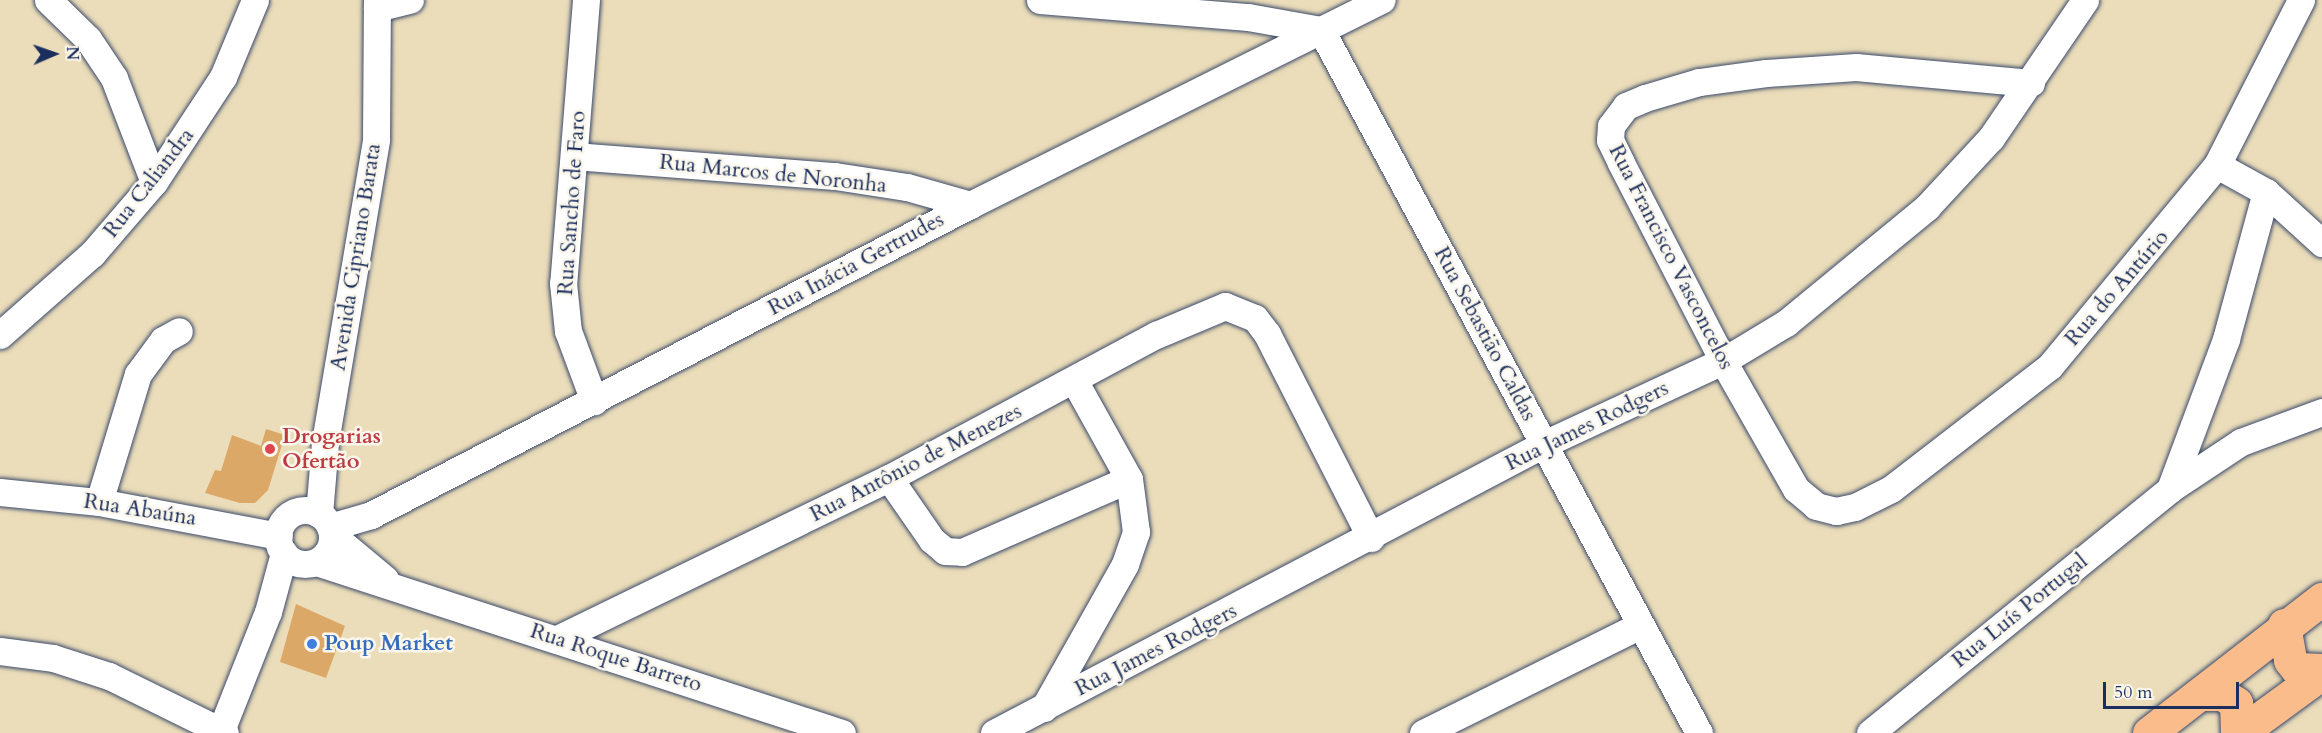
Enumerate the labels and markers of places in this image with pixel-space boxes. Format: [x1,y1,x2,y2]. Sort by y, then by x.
place label: Drogarias Ofertão [282,423,381,475]
marker: Drogarias Ofertão [263,442,277,456]
place label: Poup Market [324,631,453,657]
marker: Poup Market [305,637,319,651]

